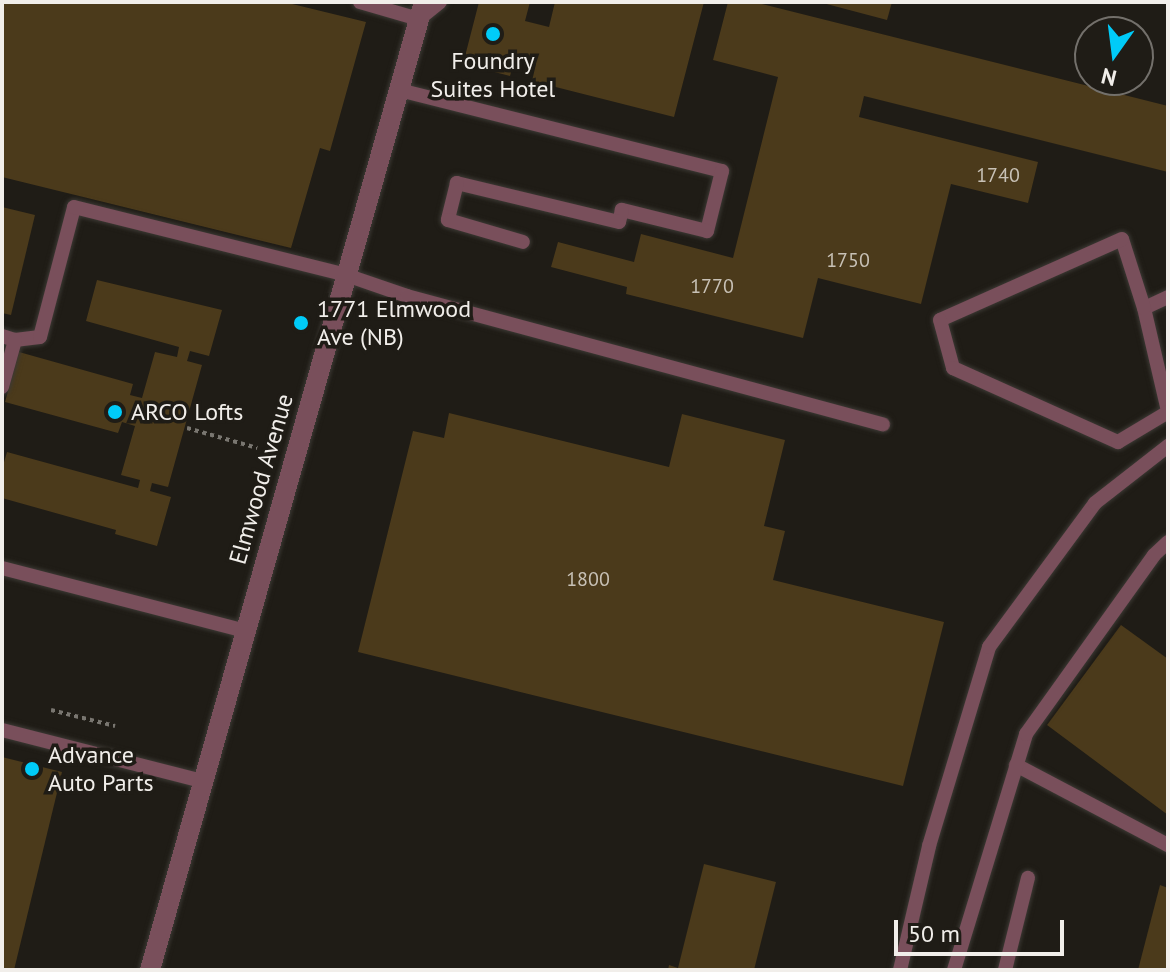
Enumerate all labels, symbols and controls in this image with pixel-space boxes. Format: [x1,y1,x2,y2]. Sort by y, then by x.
north arrow [1074,16,1154,96]
marker: Foundry Suites Hotel [484,25,502,43]
place label: Foundry Suites Hotel [431,47,555,103]
text: N [1098,62,1119,93]
house number: 1740 [976,163,1020,187]
house number: 1750 [826,248,870,272]
house number: 1770 [690,274,734,298]
place label: 1771 Elmwood Ave (NB) [317,295,471,351]
marker: 1771 Elmwood Ave (NB) [292,314,310,332]
street label: Elmwood Avenue [223,390,299,568]
place label: ARCO Lofts [131,398,243,426]
marker: ARCO Lofts [106,403,124,421]
house number: 1800 [566,567,610,591]
place label: Advance Auto Parts [48,741,154,797]
marker: Advance Auto Parts [23,760,41,778]
scale bar [898,904,1068,954]
text: 50 m [908,918,960,949]

